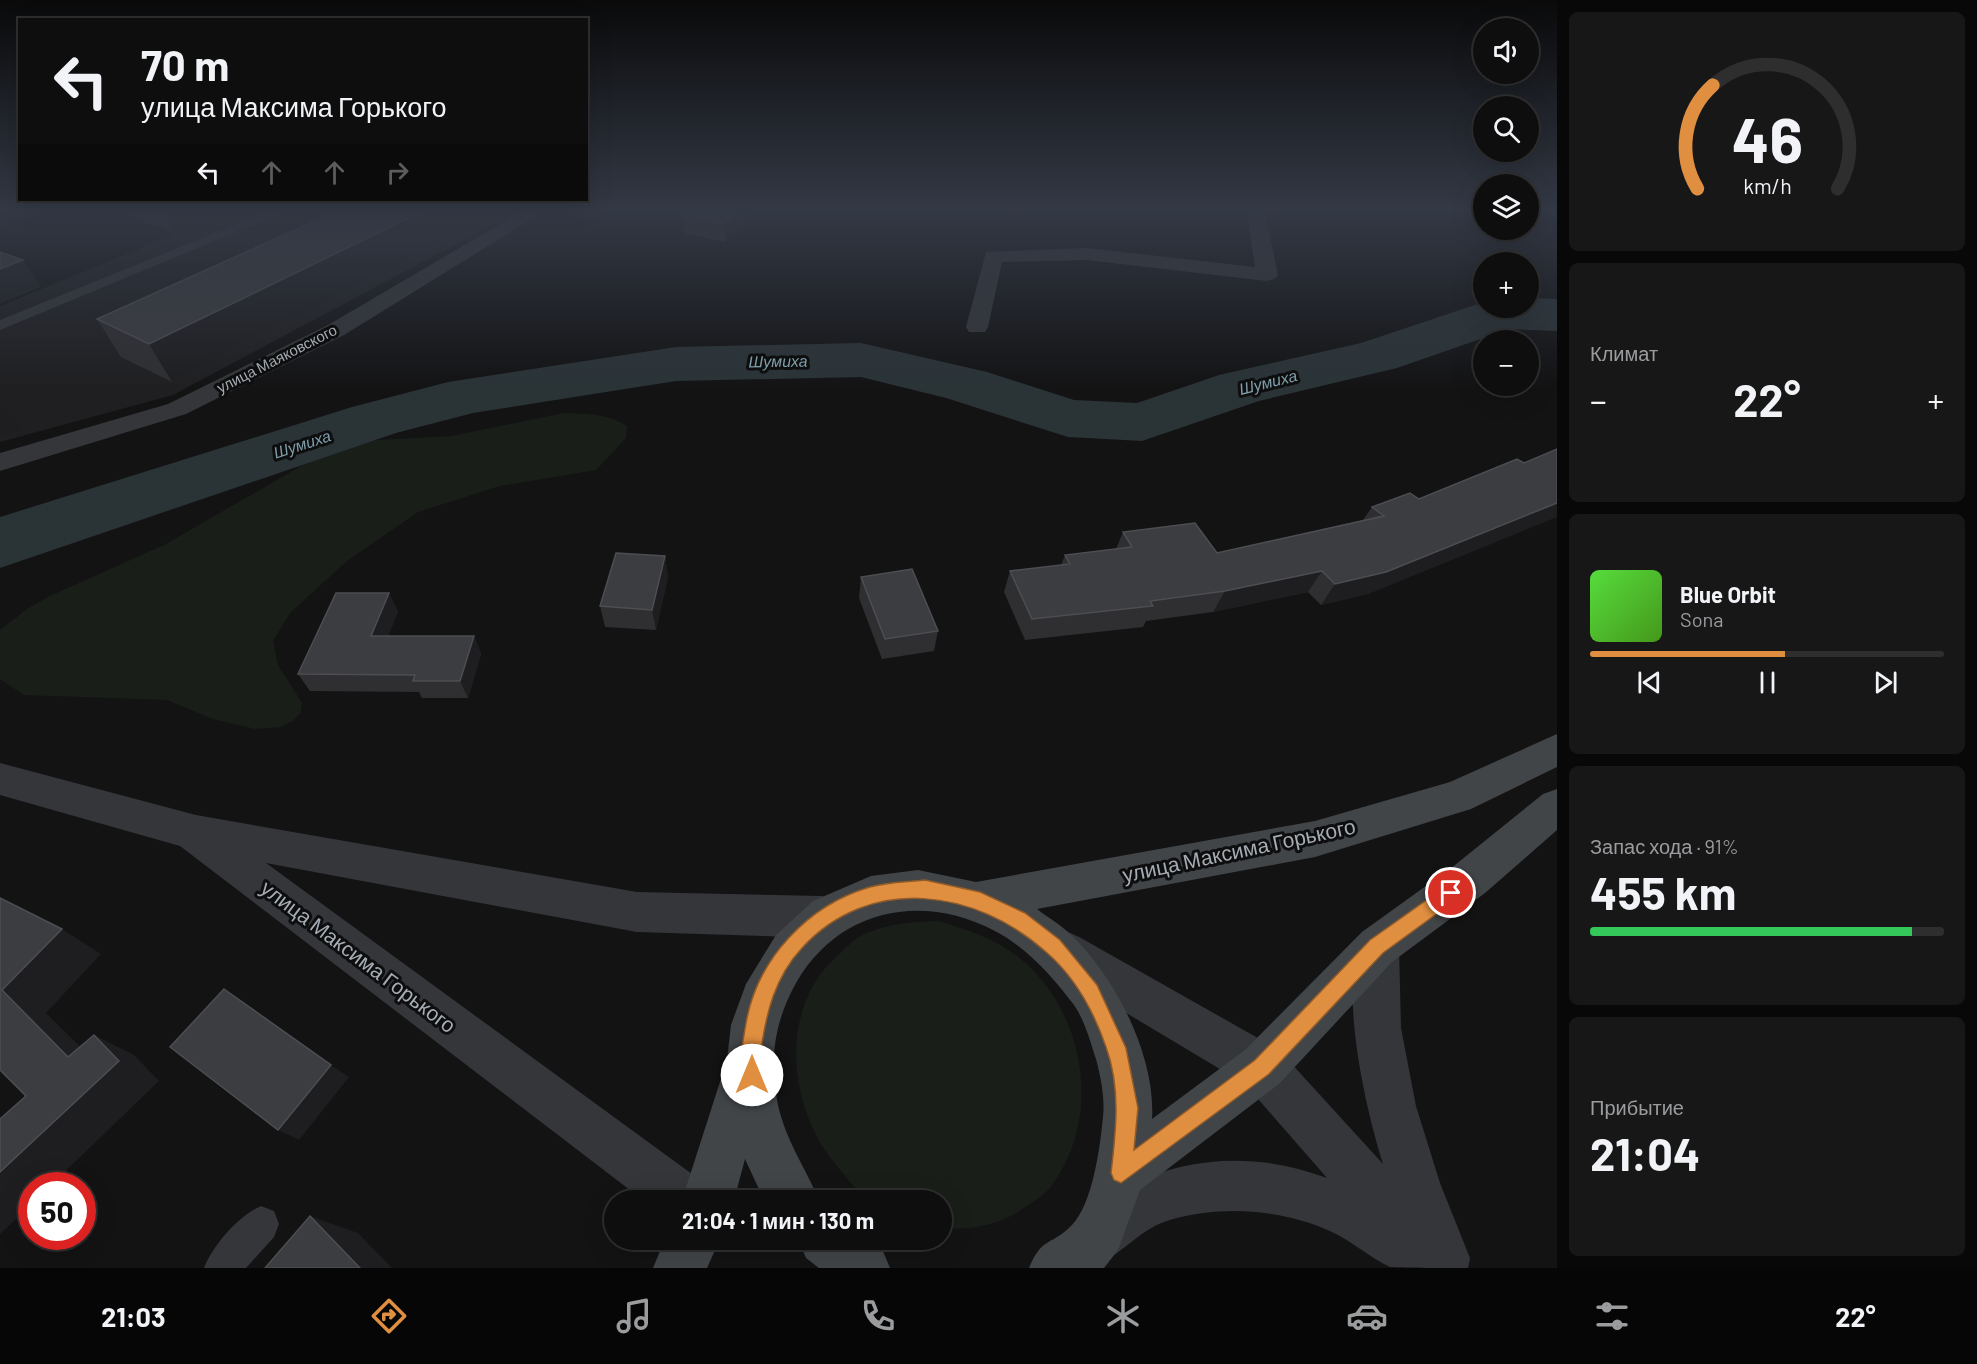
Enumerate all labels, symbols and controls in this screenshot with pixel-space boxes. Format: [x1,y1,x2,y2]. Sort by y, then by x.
map controls [1473,18,1539,396]
button: sound [1473,18,1539,84]
text: 70 m [141,39,229,89]
icon: left [42,42,120,120]
text: улица Максима Горького [141,90,446,122]
button: search [1473,96,1539,162]
text: 46 [1731,101,1803,175]
icon: left [192,156,225,189]
icon: ahead [255,156,288,189]
icon: ahead [318,156,351,189]
icon: right [381,156,414,189]
text: km/h [1743,173,1791,198]
button: layers [1473,174,1539,240]
button: + [1473,252,1539,318]
street label: улица Маяковского [214,320,340,396]
button: − [1473,330,1539,396]
text: Климат [1590,341,1658,365]
water label: Шумиха [748,350,808,371]
water label: Шумиха [1237,365,1299,398]
text: 22° [1733,372,1801,426]
text: − [1590,380,1607,420]
text: + [1927,380,1944,420]
water label: Шумиха [271,425,333,462]
text: Blue Orbit [1680,581,1776,607]
text: Sona [1680,607,1724,631]
icon: previous [1633,666,1666,699]
icon: pause [1751,666,1784,699]
icon: next [1869,666,1902,699]
street label: улица Максима Горького [1120,813,1357,886]
text: Запас хода · 91% [1590,834,1739,858]
text: 455 km [1590,865,1736,919]
pin [1425,867,1476,918]
street label: улица Максима Горького [257,874,461,1037]
icon: arrive [1434,876,1467,909]
position arrow [720,1043,784,1107]
text: Прибытие [1590,1095,1684,1119]
text: 21:04 [1590,1126,1700,1180]
speed limit sign: 50 [18,1172,96,1250]
text: 21:04 · 1 мин · 130 m [682,1207,874,1233]
icon: directions [368,1295,410,1337]
icon: music [613,1295,655,1337]
icon: phone [857,1295,899,1337]
icon: climate [1102,1295,1144,1337]
icon: car [1346,1295,1388,1337]
icon: filters [1591,1295,1633,1337]
text: 21:03 [101,1300,166,1332]
text: 22° [1835,1300,1876,1332]

